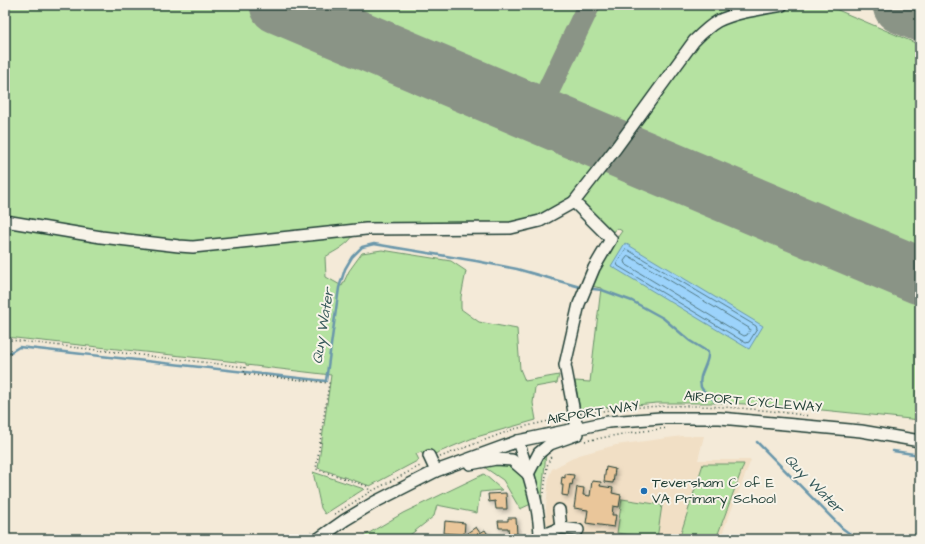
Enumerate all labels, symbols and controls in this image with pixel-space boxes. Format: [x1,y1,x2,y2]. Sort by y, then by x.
water label: Quy Water [307,285,341,366]
street label: AIRPORT CYCLEWAY [683,386,823,418]
street label: AIRPORT WAY [545,396,641,430]
water label: Quy Water [779,449,850,520]
place label: Teversham C of E VA Primary School [652,473,776,509]
marker: Teversham C of E VA Primary School [639,486,649,496]

